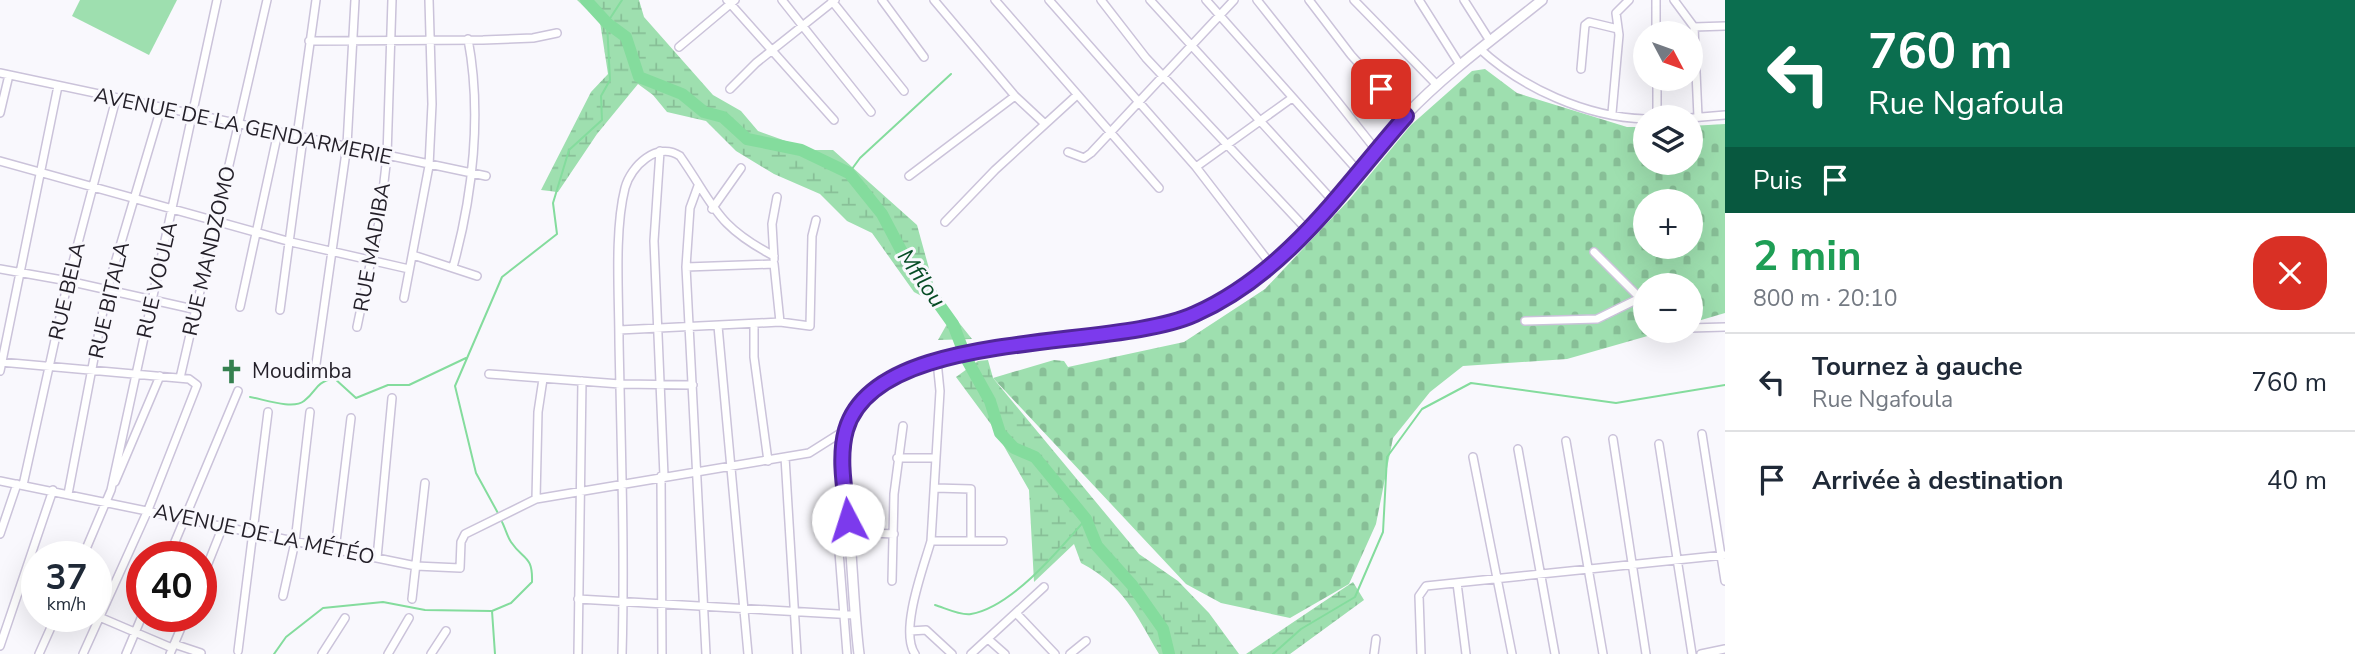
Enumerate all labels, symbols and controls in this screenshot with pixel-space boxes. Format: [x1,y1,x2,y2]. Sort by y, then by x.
text: 760 m [1868,18,2012,85]
north arrow [1633,21,1703,91]
map controls [1633,21,1703,343]
icon: left [1753,28,1844,119]
pin [1351,59,1411,119]
icon: arrive [1362,70,1400,108]
street label: AVENUE DE LA GENDARMERIE [91,81,395,171]
text: Rue Ngafoula [1868,82,2064,125]
button: layers [1633,105,1703,175]
icon: arrive [1816,161,1854,199]
street label: RUE MANDZOMO [176,163,242,339]
text: Puis [1753,163,1802,198]
street label: RUE MADIBA [347,180,397,314]
button: + [1633,189,1703,259]
street label: RUE VOULA [130,219,184,341]
text: 2 min [1753,228,1862,285]
button: close [2253,236,2327,310]
street label: RUE BELA [42,239,92,343]
street label: RUE BITALA [82,239,136,361]
water label: Mfilou [890,243,953,314]
button: − [1633,273,1703,343]
text: 800 m · 20:10 [1753,283,1898,314]
text: Tournez à gauche [1812,349,2023,384]
church icon: Moudimba [218,357,246,385]
place label: Moudimba [252,357,352,385]
icon: left [1753,363,1791,401]
text: 760 m [2251,365,2327,400]
text: Rue Ngafoula [1812,384,1953,415]
icon: arrive [1753,461,1791,499]
text: Arrivée à destination [1812,463,2063,498]
text: 40 m [2267,463,2327,498]
position arrow [811,483,885,557]
street label: AVENUE DE LA MÉTÉO [151,497,377,571]
speed limit sign: 40 [126,541,217,632]
text: 37 [45,554,88,601]
text: km/h [47,592,86,616]

